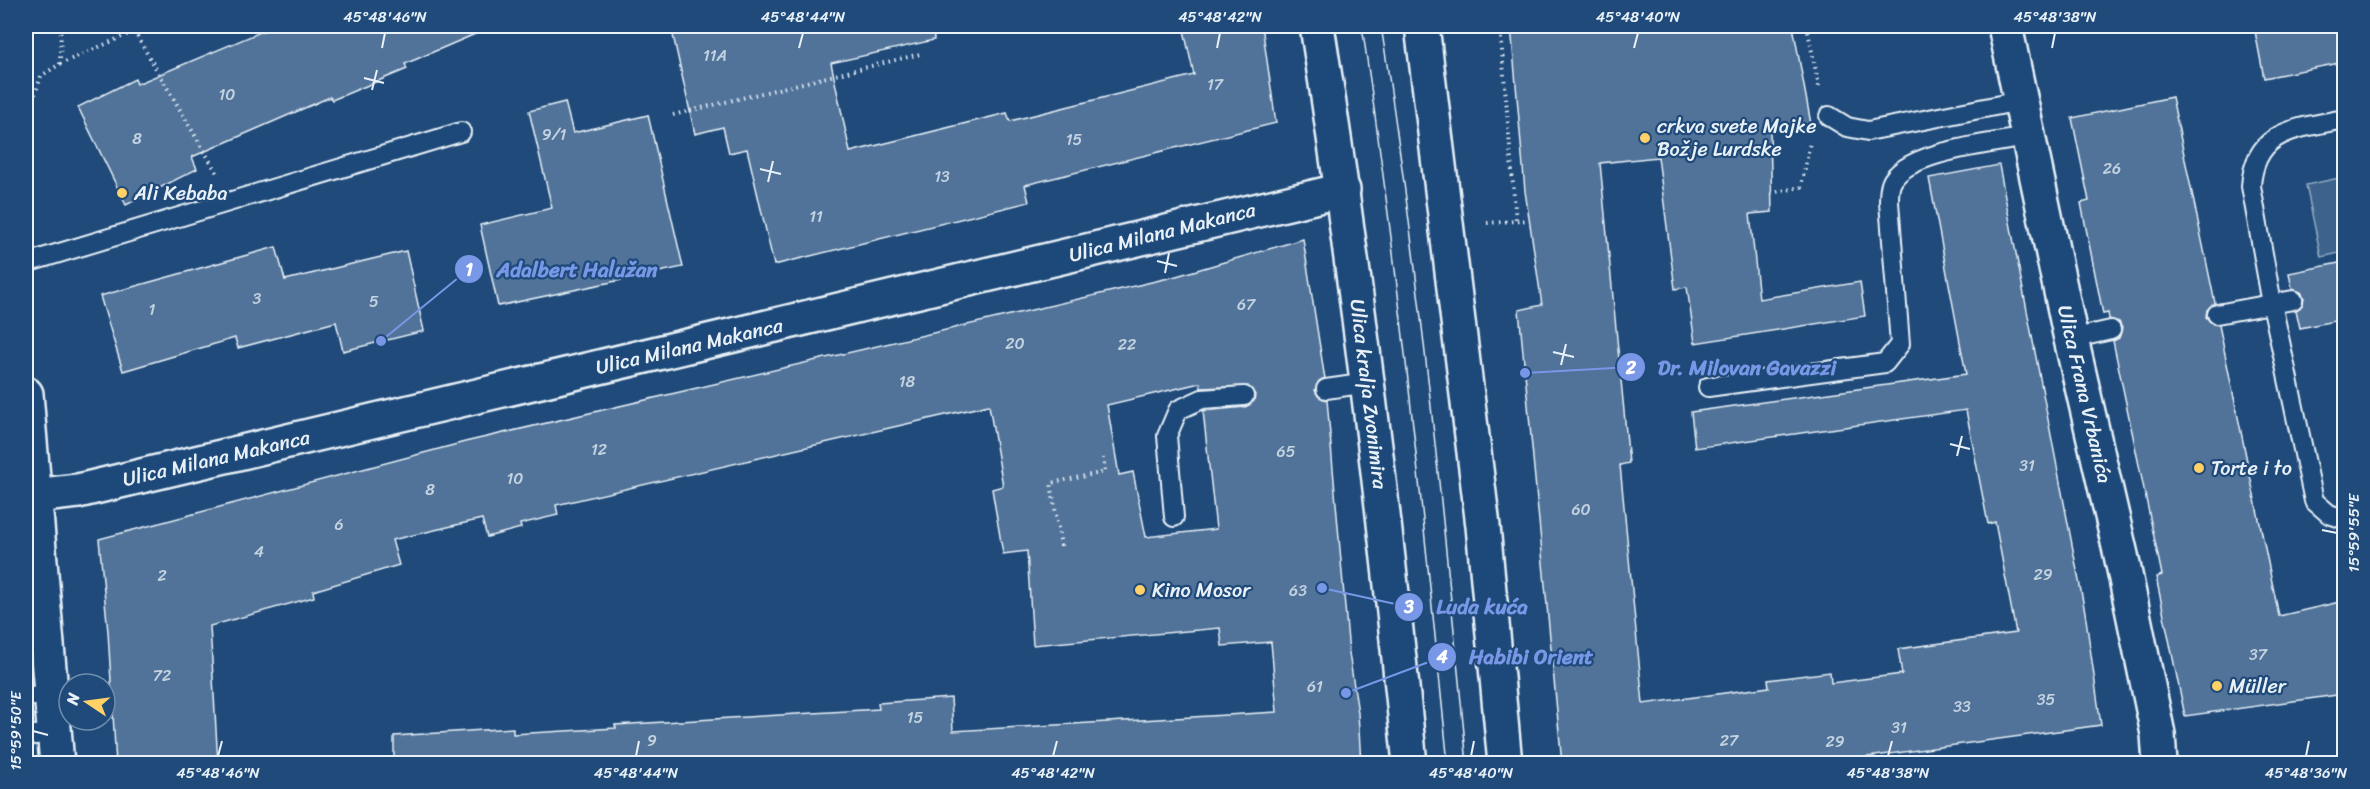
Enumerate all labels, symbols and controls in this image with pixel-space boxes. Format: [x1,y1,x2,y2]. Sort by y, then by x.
text: 45°48'46"N [343,4,427,30]
text: 45°48'44"N [761,4,846,30]
text: 45°48'42"N [1178,4,1262,30]
text: 45°48'40"N [1596,4,1681,30]
text: 45°48'38"N [2014,4,2097,30]
house number: 11A [703,41,727,70]
house number: 17 [1207,70,1224,99]
house number: 10 [219,80,235,109]
place label: crkva svete Majke Božje Lurdske [1657,109,1816,167]
house number: 9/1 [542,120,566,149]
house number: 8 [132,124,142,153]
house number: 15 [1066,125,1083,154]
marker: crkva svete Majke Božje Lurdske [1638,131,1652,145]
house number: 26 [2103,154,2121,183]
house number: 13 [934,162,950,191]
place label: Ali Kebaba [133,176,227,211]
marker: Ali Kebaba [115,186,129,200]
street label: Ulica Milana Makanca [1065,192,1260,273]
house number: 11 [809,202,823,231]
callout: Adalbert Halužan [454,250,669,289]
text: Adalbert Halužan [495,251,658,289]
text: 1 [465,254,473,286]
house number: 3 [253,284,262,313]
house number: 5 [369,287,379,316]
house number: 67 [1237,290,1256,319]
house number: 1 [149,295,156,324]
street label: Ulica kralja Zvonimira [1339,297,1398,492]
street label: Ulica Frana Vrbanića [2047,302,2122,487]
street label: Ulica Milana Makanca [592,308,787,385]
house number: 20 [1005,329,1025,358]
house number: 22 [1118,330,1136,359]
callout: Dr. Milovan Gavazzi [1616,348,1848,387]
text: Dr. Milovan Gavazzi [1658,349,1837,387]
text: 2 [1625,352,1637,384]
house number: 18 [899,367,916,396]
street label: Ulica Milana Makanca [119,420,314,497]
house number: 12 [591,435,607,464]
house number: 65 [1277,437,1296,466]
house number: 31 [2019,451,2035,480]
place label: Torte i to [2211,451,2292,486]
marker: Torte i to [2192,461,2206,475]
house number: 10 [507,464,523,493]
house number: 8 [425,475,435,504]
text: 15°59'55"E [2341,492,2367,572]
house number: 60 [1571,495,1591,524]
house number: 6 [334,510,344,539]
house number: 4 [254,537,264,566]
house number: 29 [2033,560,2053,589]
house number: 2 [157,561,167,590]
place label: Kino Mosor [1152,573,1251,608]
house number: 63 [1289,576,1307,605]
marker: Kino Mosor [1133,583,1147,597]
callout: Luda kuća [1394,588,1540,627]
text: Luda kuća [1436,588,1528,626]
text: 3 [1403,591,1414,623]
callout: Habibi Orient [1427,637,1605,676]
text: Habibi Orient [1468,638,1594,676]
house number: 37 [2249,640,2268,669]
text: 4 [1435,641,1448,673]
house number: 72 [153,661,171,690]
place label: Müller [2229,669,2287,704]
north arrow [57,672,117,732]
house number: 61 [1307,672,1323,701]
marker: Müller [2210,679,2224,693]
house number: 35 [2037,685,2056,714]
text: N [57,689,88,708]
text: 15°59'50"E [3,690,29,771]
house number: 33 [1953,692,1971,721]
house number: 15 [907,703,924,732]
house number: 31 [1891,713,1907,742]
house number: 9 [647,726,657,755]
house number: 27 [1720,726,1739,755]
house number: 29 [1825,727,1845,756]
text: 45°48'46"N [176,760,260,786]
text: 45°48'44"N [594,760,679,786]
text: 45°48'42"N [1011,760,1095,786]
text: 45°48'40"N [1429,760,1514,786]
text: 45°48'38"N [1847,760,1930,786]
text: 45°48'36"N [2265,760,2348,786]

